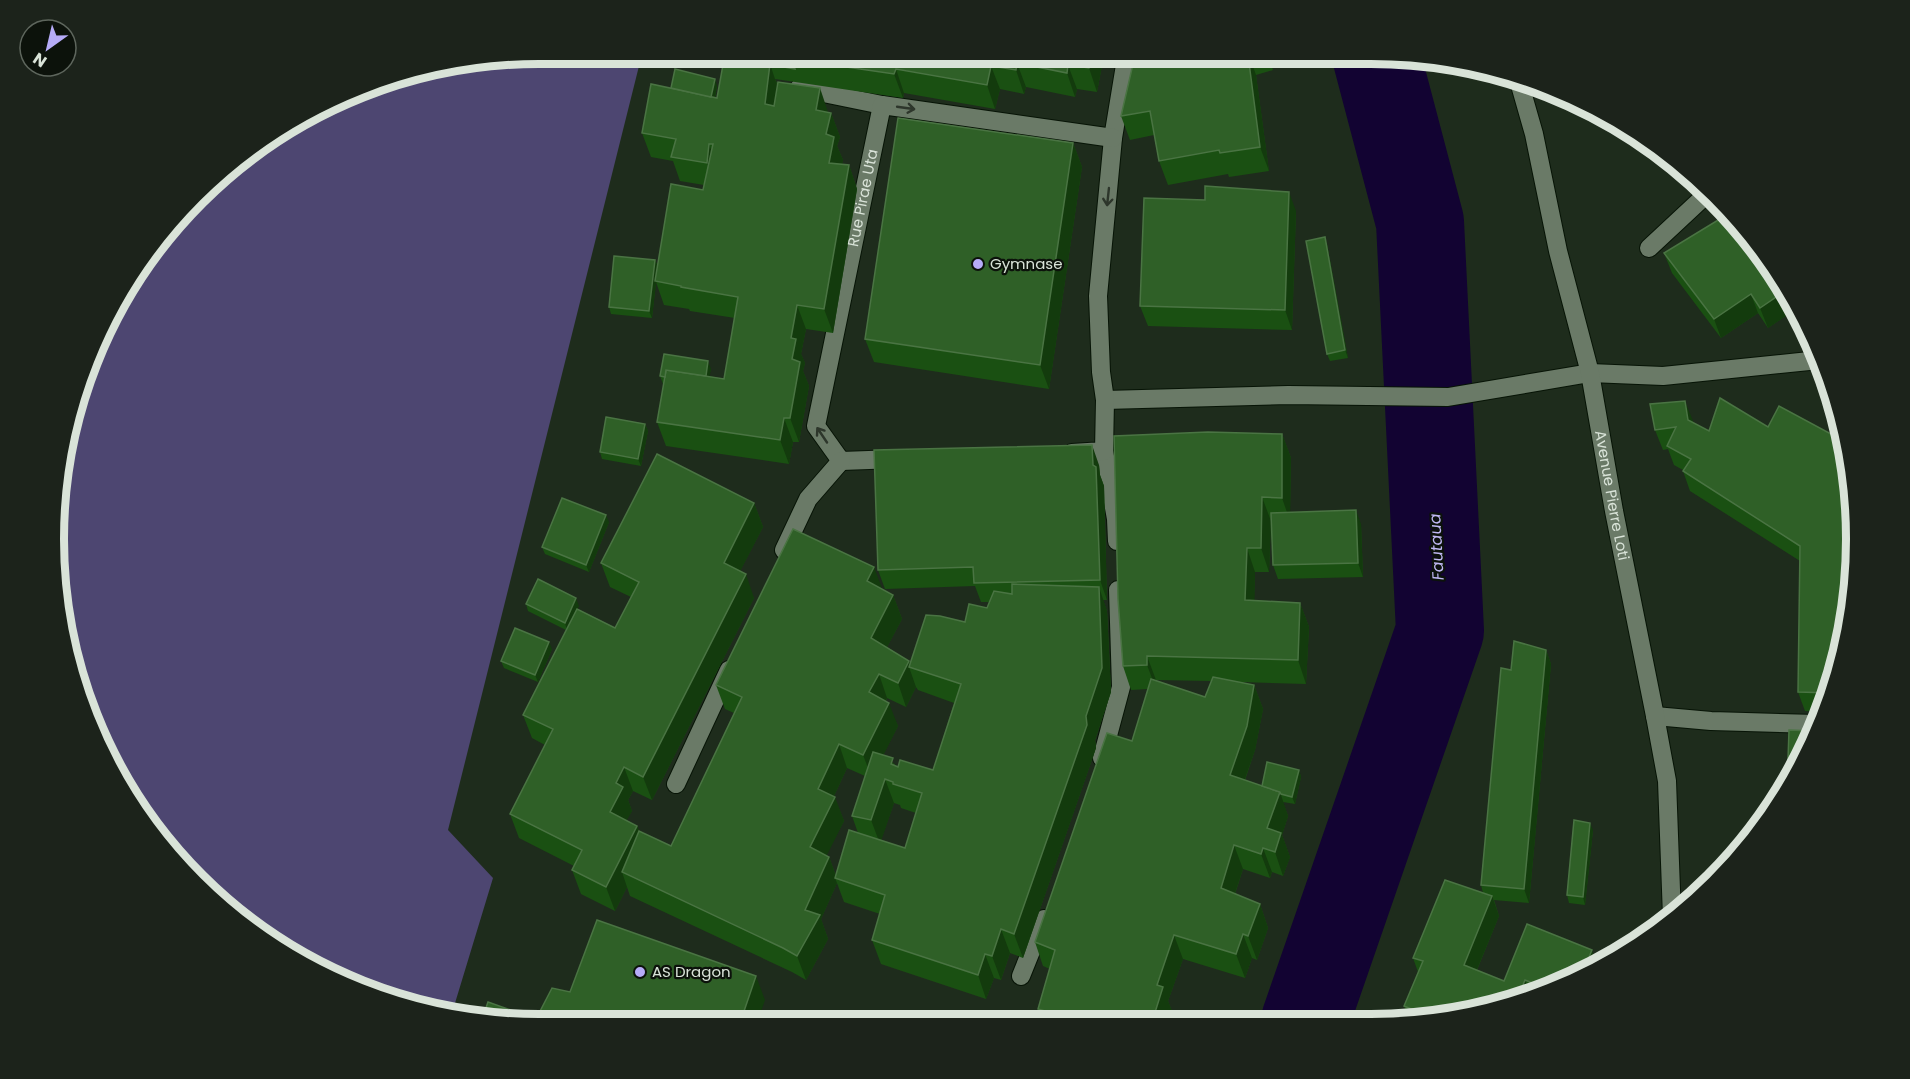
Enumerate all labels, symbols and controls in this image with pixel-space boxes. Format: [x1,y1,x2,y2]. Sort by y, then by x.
north arrow [18,18,78,78]
text: N [28,47,51,73]
one-way arrow [896,103,916,114]
street label: Rue Pirae Uta [842,147,883,248]
one-way arrow [1102,186,1113,206]
place label: Gymnase [990,253,1062,274]
marker: Gymnase [971,257,985,271]
one-way arrow [816,427,828,443]
street label: Avenue Pierre Loti [1590,428,1635,562]
water label: Fautaua [1423,513,1450,581]
place label: AS Dragon [652,961,731,982]
marker: AS Dragon [633,965,647,979]

